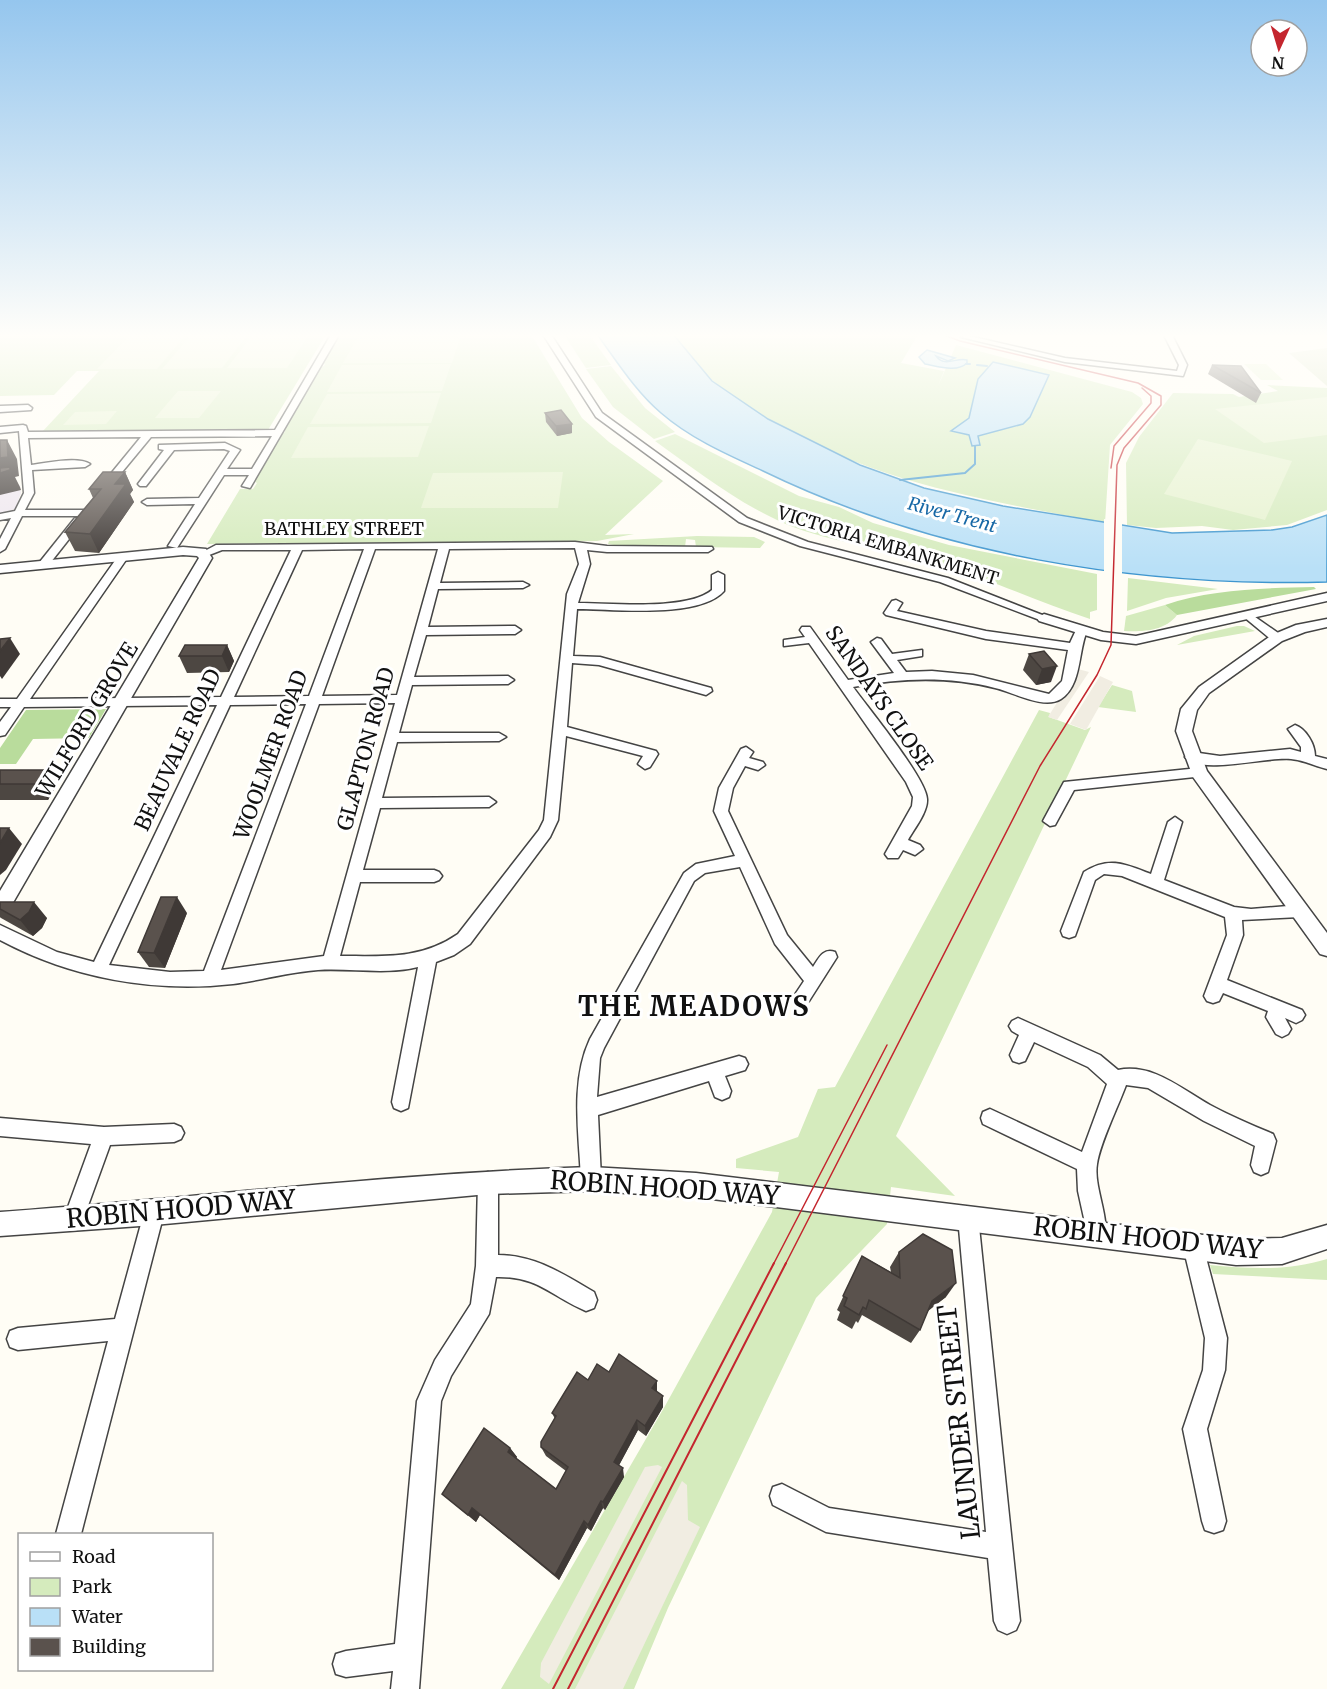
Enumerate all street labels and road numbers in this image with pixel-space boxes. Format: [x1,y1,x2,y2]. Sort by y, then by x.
street label: VICTORIA EMBANKMENT [774,501,1002,590]
street label: BATHLEY STREET [264,517,424,540]
street label: SANDAYS CLOSE [820,620,940,776]
street label: WILFORD GROVE [29,636,144,803]
street label: BEAUVALE ROAD [128,664,227,835]
street label: GLAPTON ROAD [331,664,400,833]
street label: WOOLMER ROAD [227,666,314,844]
street label: ROBIN HOOD WAY [549,1163,782,1212]
street label: ROBIN HOOD WAY [65,1182,298,1235]
street label: ROBIN HOOD WAY [1032,1209,1266,1266]
street label: LAUNDER STREET [930,1303,987,1541]

